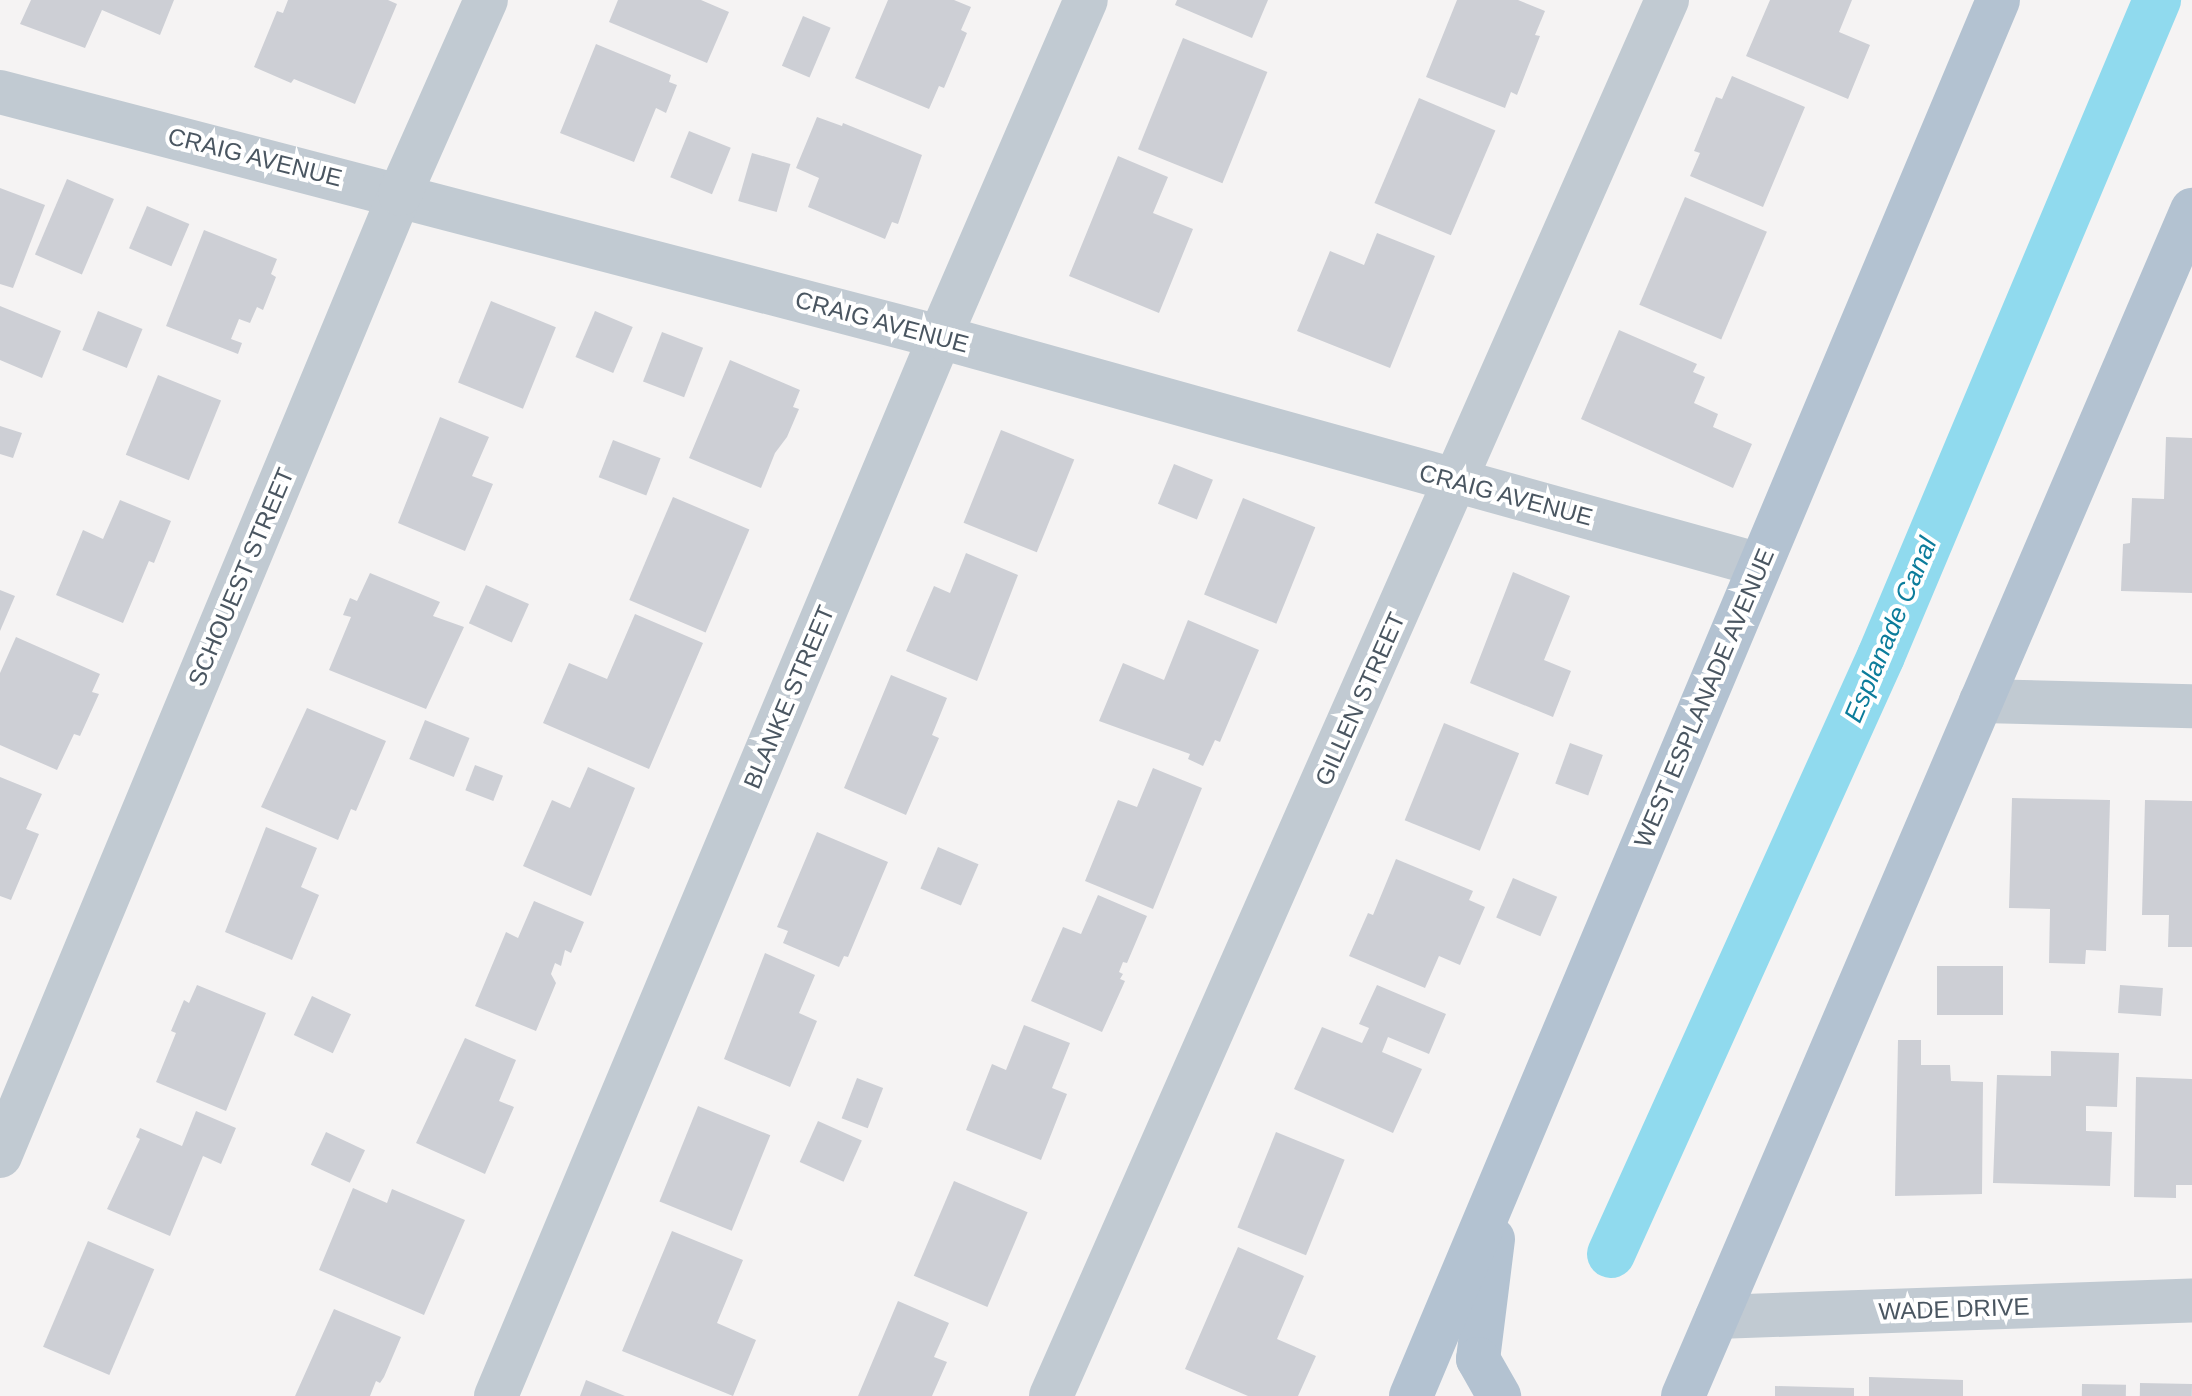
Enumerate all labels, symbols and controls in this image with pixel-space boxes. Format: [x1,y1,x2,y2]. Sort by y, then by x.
street label: CRAIG AVENUE [164,121,346,193]
street label: CRAIG AVENUE [792,285,972,359]
street label: CRAIG AVENUE [1416,458,1596,532]
street label: SCHOUEST STREET [182,463,300,691]
water label: Esplanade Canal [1838,533,1944,727]
street label: WEST ESPLANADE AVENUE [1628,543,1780,853]
street label: BLANKE STREET [737,601,841,793]
street label: GILLEN STREET [1309,608,1411,790]
street label: WADE DRIVE [1878,1292,2030,1326]

